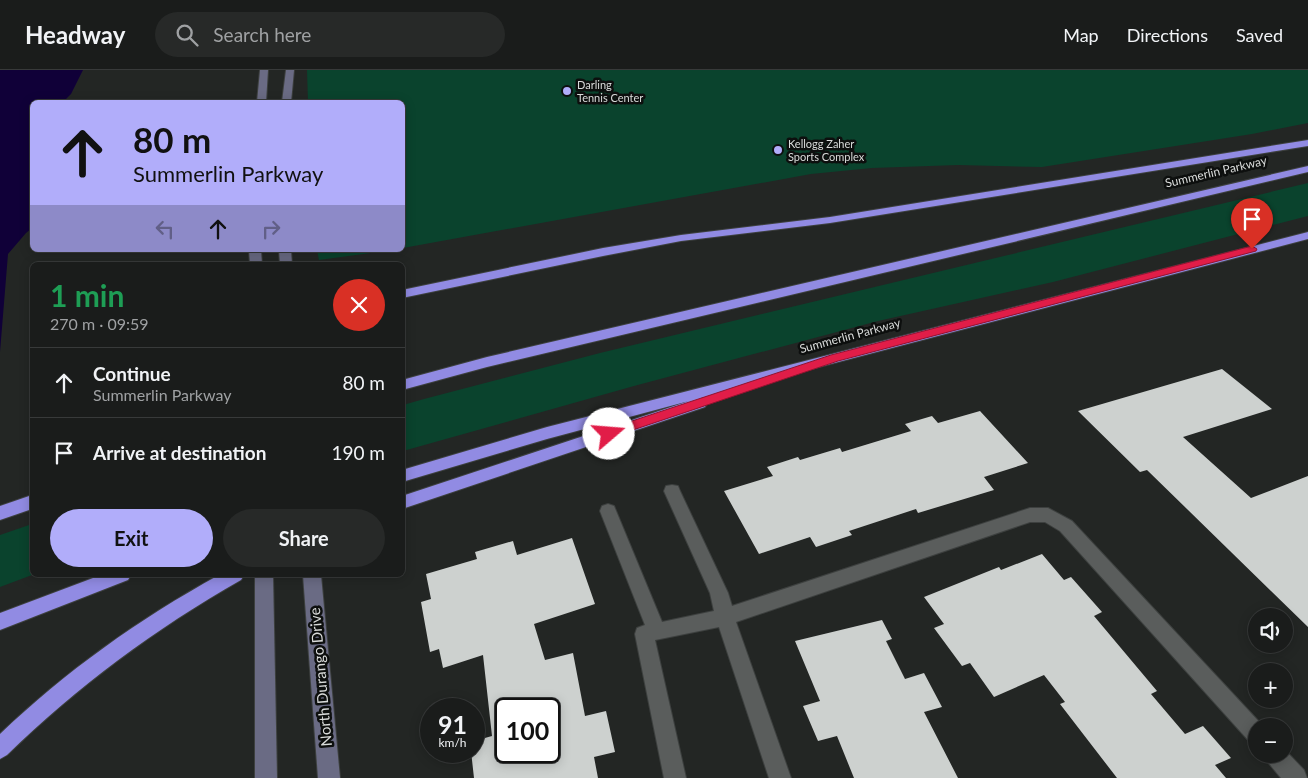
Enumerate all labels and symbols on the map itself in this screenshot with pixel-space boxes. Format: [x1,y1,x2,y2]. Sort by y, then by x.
place label: Darling Tennis Center [577,78,643,104]
marker: Darling Tennis Center [561,85,573,97]
place label: Kellogg Zaher Sports Complex [788,137,865,163]
marker: Kellogg Zaher Sports Complex [772,144,784,156]
street label: Summerlin Parkway [1164,152,1269,190]
pin [1231,198,1273,249]
street label: Summerlin Parkway [798,315,903,356]
position arrow [582,407,634,459]
street label: North Durango Drive [305,607,335,747]
speed limit sign: 100 [495,698,560,763]

